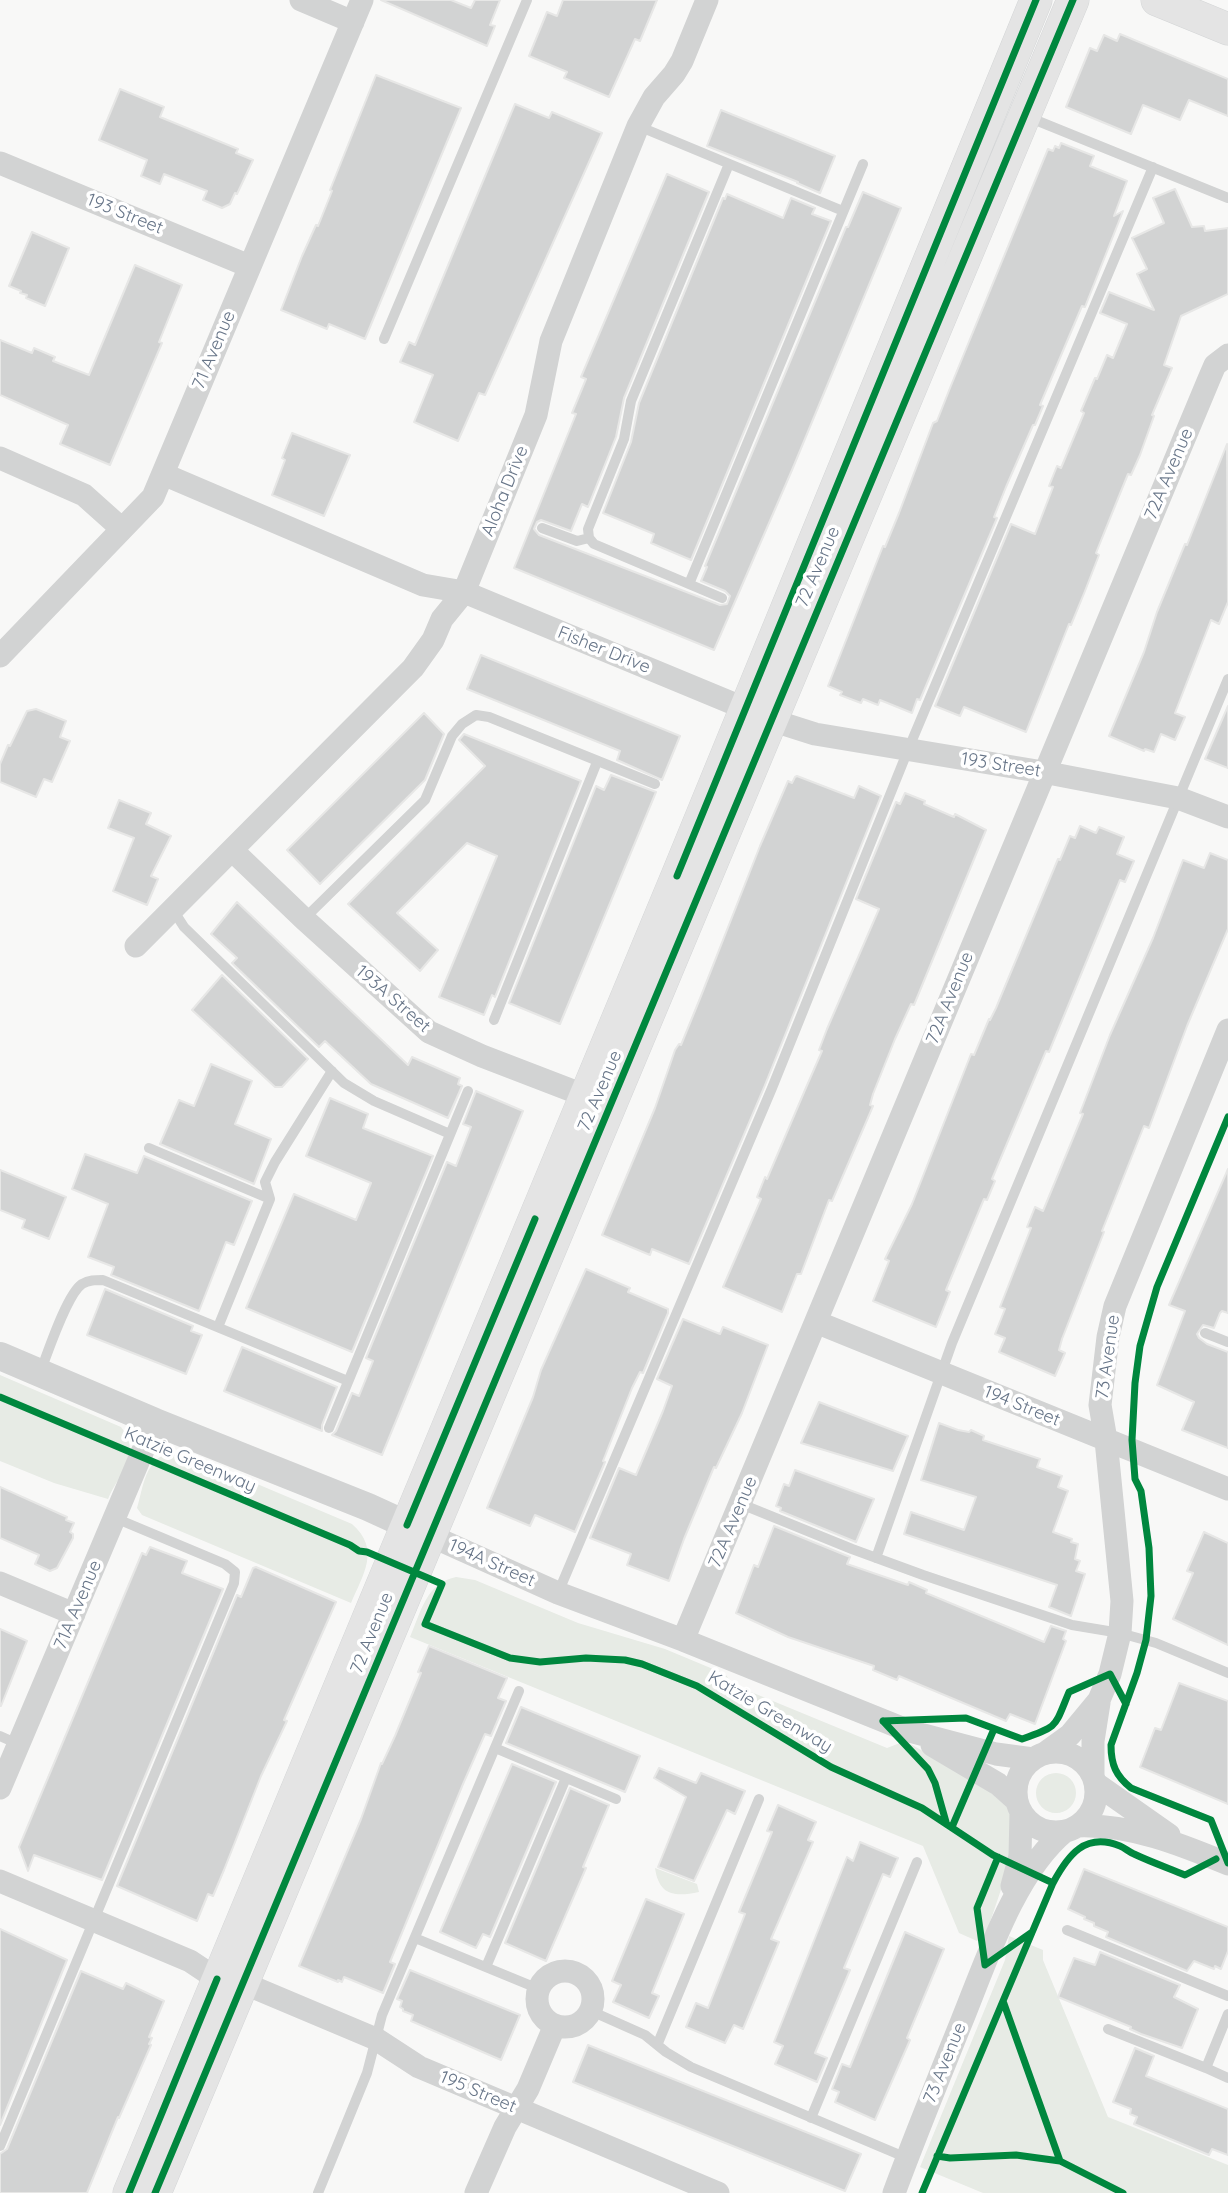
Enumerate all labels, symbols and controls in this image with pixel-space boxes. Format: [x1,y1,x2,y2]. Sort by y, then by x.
street label: 193 Street [84,189,166,239]
street label: 71 Avenue [188,307,240,393]
street label: 72A Avenue [1140,425,1198,523]
street label: Aloha Drive [477,443,533,539]
street label: 72 Avenue [791,523,845,611]
street label: Fisher Drive [555,622,653,678]
street label: 193 Street [960,748,1042,782]
street label: 72A Avenue [922,949,978,1047]
street label: 193A Street [351,961,435,1037]
street label: 72 Avenue [573,1047,627,1135]
street label: 73 Avenue [1091,1313,1125,1401]
street label: 194 Street [981,1381,1063,1431]
street label: Katzie Greenway [121,1422,259,1498]
street label: 72A Avenue [704,1473,762,1571]
street label: 194A Street [446,1534,538,1592]
street label: 71A Avenue [50,1557,106,1653]
street label: 72 Avenue [346,1589,398,1677]
street label: Katzie Greenway [704,1666,836,1758]
street label: 73 Avenue [919,2019,971,2107]
street label: 195 Street [437,2066,519,2118]

